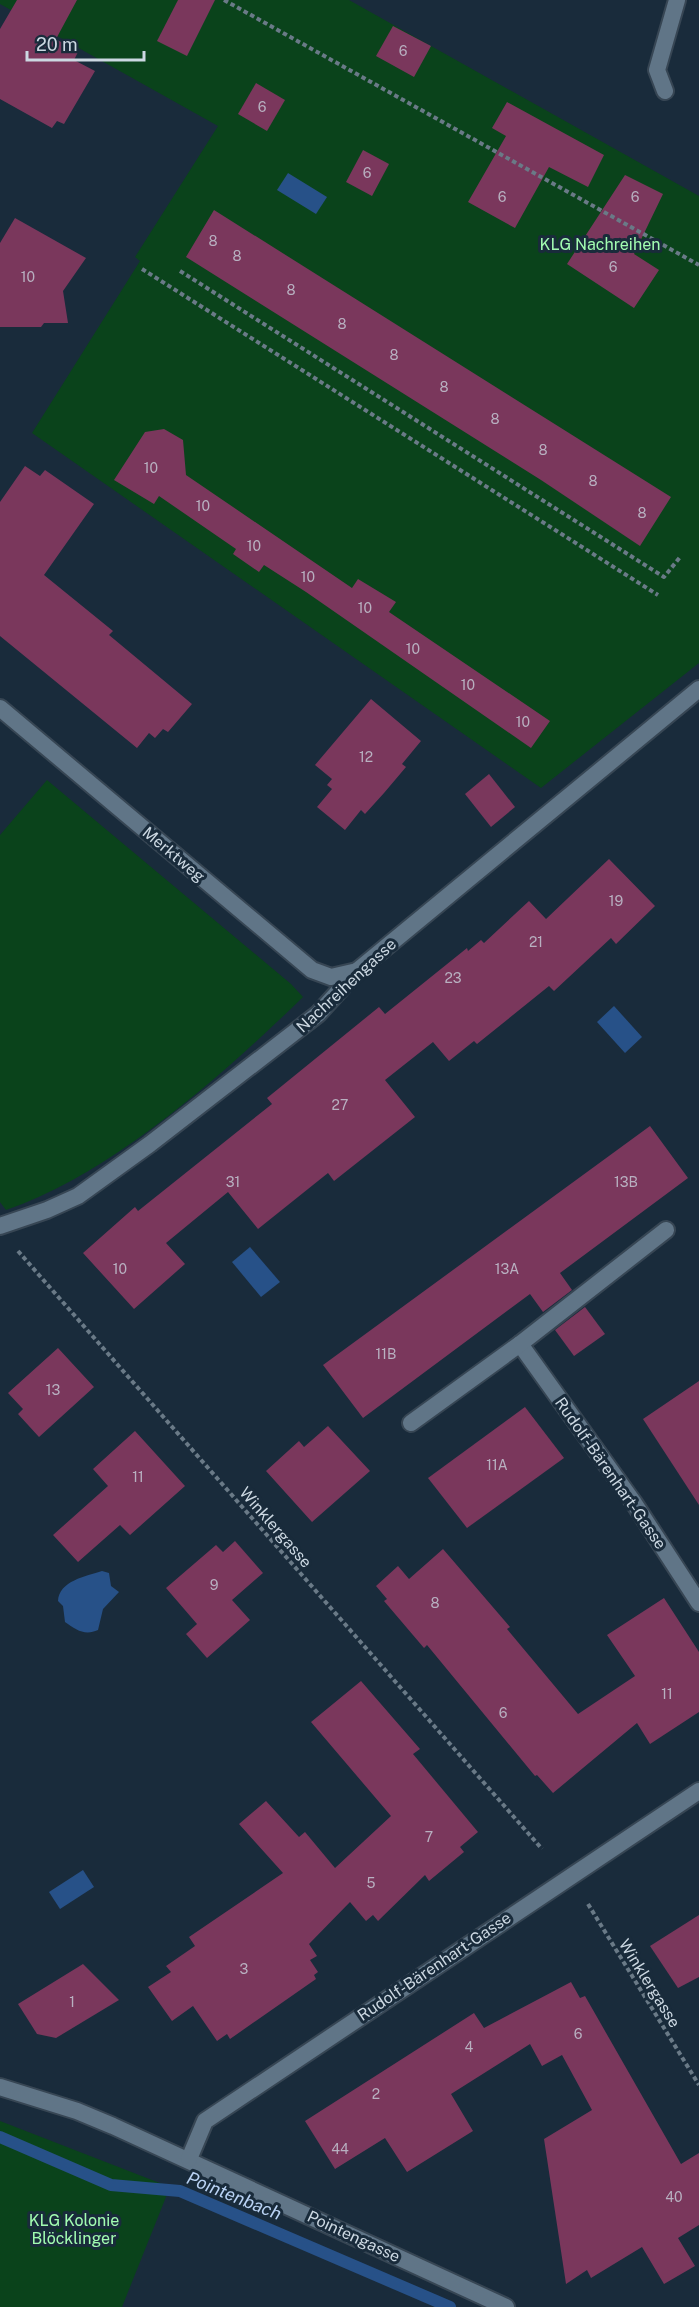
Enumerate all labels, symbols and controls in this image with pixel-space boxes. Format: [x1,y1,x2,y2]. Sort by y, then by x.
scale bar [27,24,144,62]
text: 20 m [36,34,78,55]
house number: 6 [399,43,408,59]
house number: 6 [258,99,267,115]
house number: 6 [363,165,372,181]
house number: 6 [498,189,507,205]
house number: 6 [631,189,640,205]
house number: 8 [208,233,218,249]
park label: KLG Nachreihen [540,235,660,254]
house number: 8 [232,248,242,264]
house number: 6 [609,259,618,275]
house number: 10 [21,269,35,285]
house number: 8 [286,282,296,298]
house number: 8 [337,316,347,332]
house number: 8 [389,347,399,363]
house number: 8 [439,379,449,395]
house number: 8 [490,411,500,427]
house number: 8 [538,442,548,458]
house number: 10 [144,460,158,476]
house number: 8 [588,473,598,489]
house number: 10 [196,498,210,514]
house number: 8 [637,505,647,521]
house number: 10 [247,538,261,554]
house number: 10 [301,569,315,585]
house number: 10 [358,600,372,616]
house number: 10 [406,641,420,657]
house number: 10 [461,677,475,693]
house number: 10 [516,714,530,730]
house number: 12 [359,749,373,765]
street label: Merktweg [139,823,209,886]
house number: 19 [609,893,623,909]
street label: Nachreihengasse [293,934,400,1036]
house number: 21 [529,934,543,950]
house number: 23 [444,970,462,986]
house number: 27 [332,1097,348,1113]
house number: 31 [226,1174,240,1190]
house number: 13B [614,1174,638,1190]
house number: 10 [113,1261,127,1277]
house number: 13A [495,1261,519,1277]
house number: 11B [376,1346,396,1362]
house number: 13 [46,1382,60,1398]
street label: Rudolf-Bärenhart-Gasse [551,1394,670,1553]
house number: 11A [486,1457,508,1473]
house number: 11 [132,1469,144,1485]
street label: Winklergasse [235,1483,316,1572]
house number: 9 [210,1577,219,1593]
house number: 8 [430,1595,440,1611]
house number: 11 [661,1686,673,1702]
house number: 6 [499,1705,508,1721]
house number: 7 [425,1829,433,1845]
house number: 5 [367,1875,376,1891]
street label: Rudolf-Bärenhart-Gasse [354,1908,515,2025]
street label: Winklergasse [615,1936,684,2031]
house number: 3 [240,1961,249,1977]
house number: 1 [69,1994,75,2010]
house number: 6 [574,2026,583,2042]
house number: 4 [465,2039,474,2055]
house number: 2 [372,2086,380,2102]
house number: 44 [331,2141,349,2157]
water label: Pointenbach [184,2167,285,2224]
house number: 40 [665,2189,683,2205]
street label: Pointengasse [304,2207,403,2266]
park label: KLG Kolonie Blöcklinger [29,2211,119,2248]

